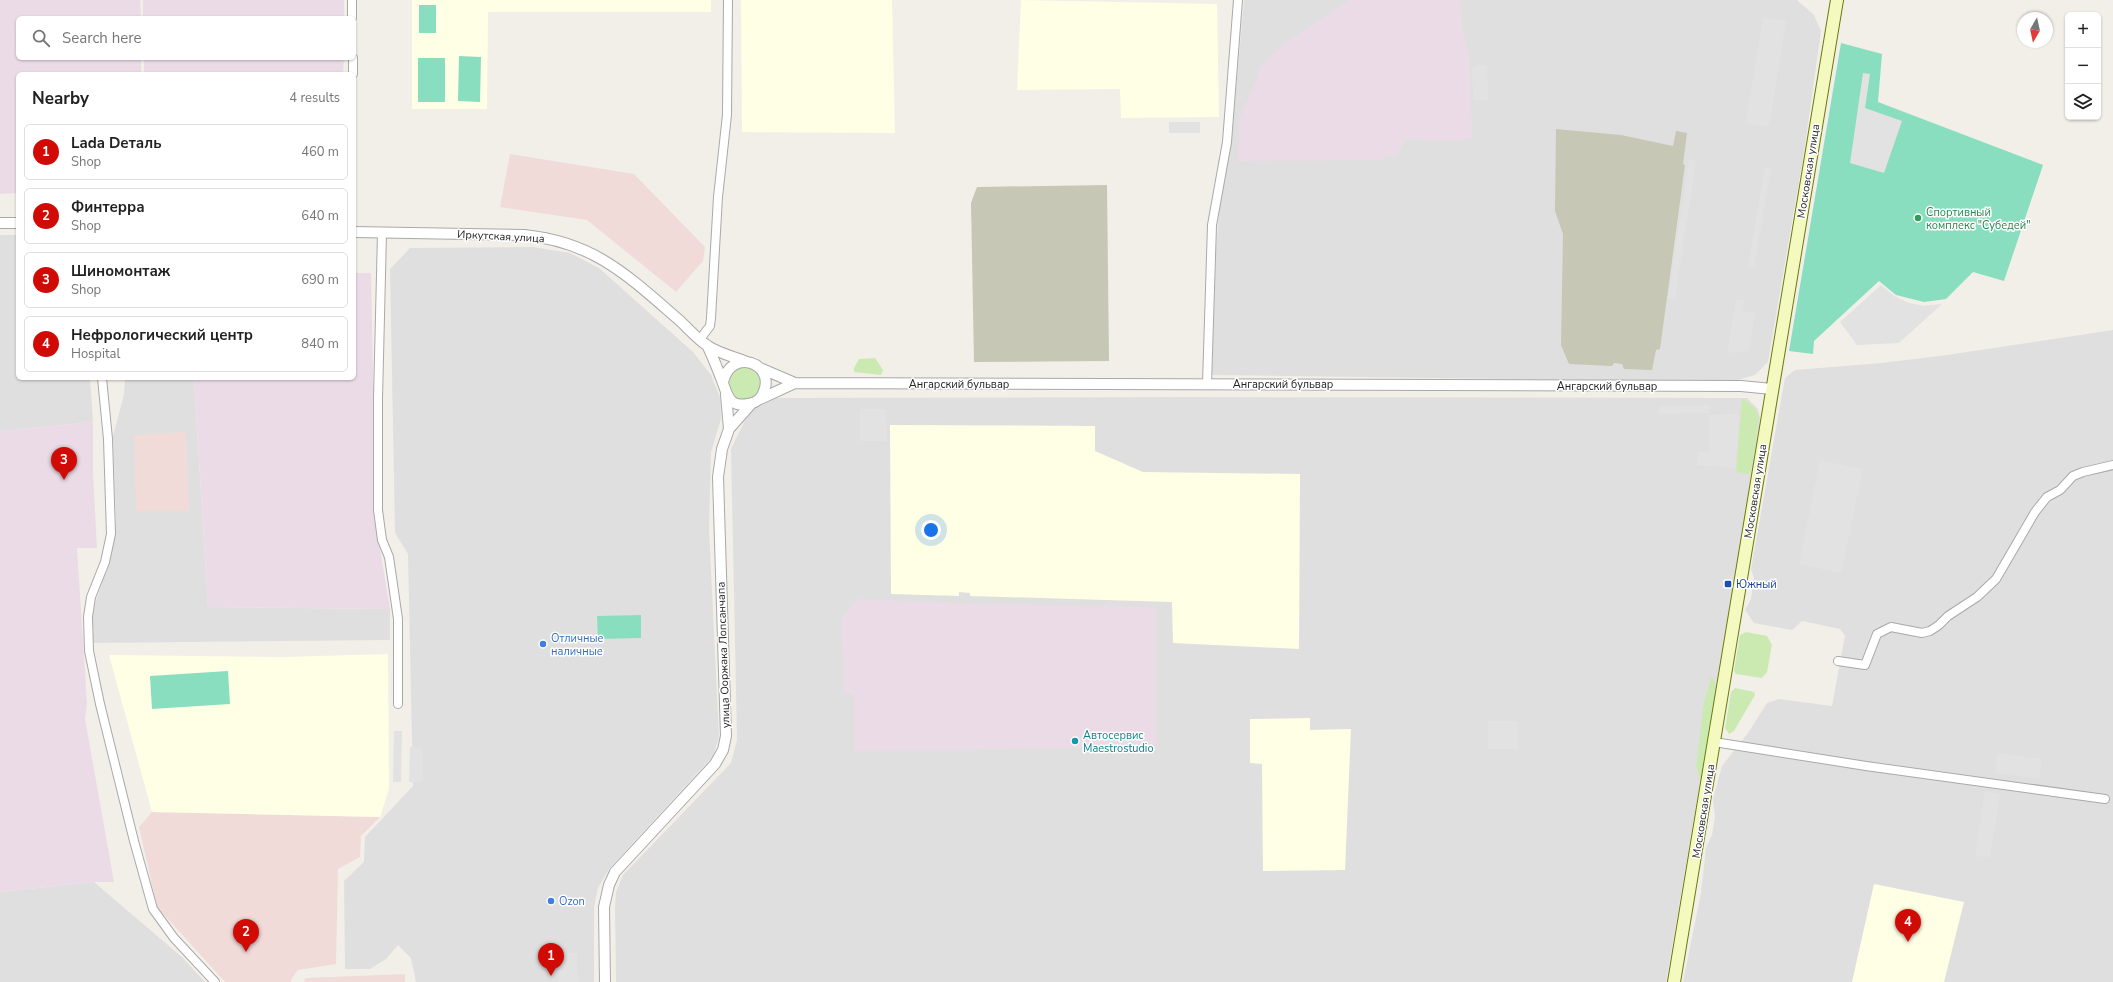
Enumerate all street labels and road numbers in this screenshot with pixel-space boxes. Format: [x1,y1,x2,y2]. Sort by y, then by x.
street label: Московская улица [1794,123,1823,219]
street label: Иркутская улица [457,227,545,246]
street label: Ангарский бульвар [909,377,1009,392]
street label: Ангарский бульвар [1233,377,1333,392]
street label: Ангарский бульвар [1557,379,1657,394]
street label: Московская улица [1741,443,1770,539]
street label: улица Ооржака Лопсанчапа [713,581,734,728]
street label: Московская улица [1689,763,1718,859]

